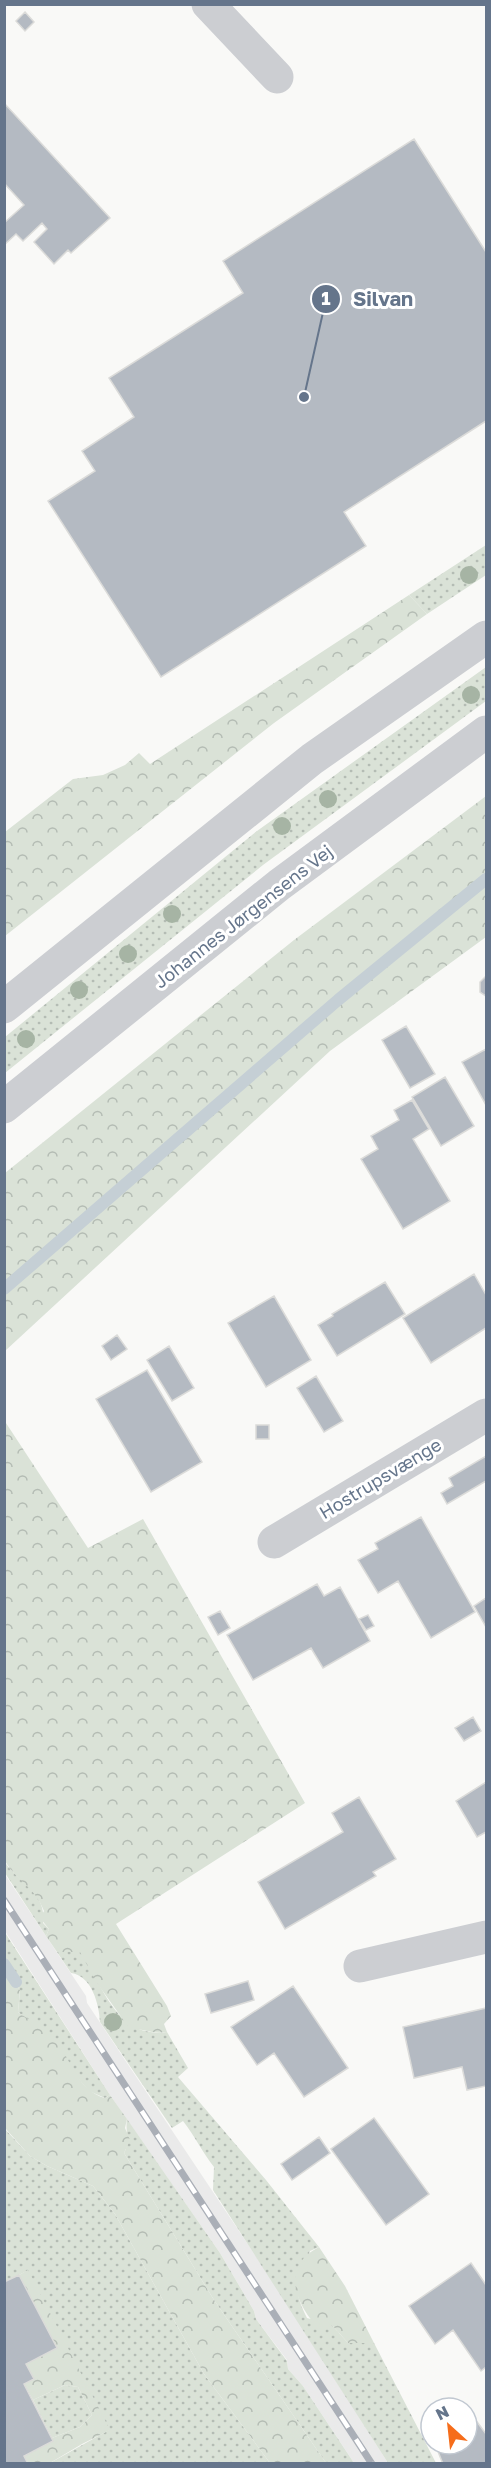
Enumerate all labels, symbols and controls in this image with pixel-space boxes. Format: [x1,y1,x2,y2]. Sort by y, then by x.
callout: Silvan [311,280,425,318]
text: Silvan [353,286,413,310]
text: 1 [321,287,331,309]
street label: Johannes Jørgensens Vej [149,840,337,992]
street label: Hostrupsvænge [315,1433,445,1523]
north arrow [419,2396,479,2456]
text: N [432,2401,452,2424]

